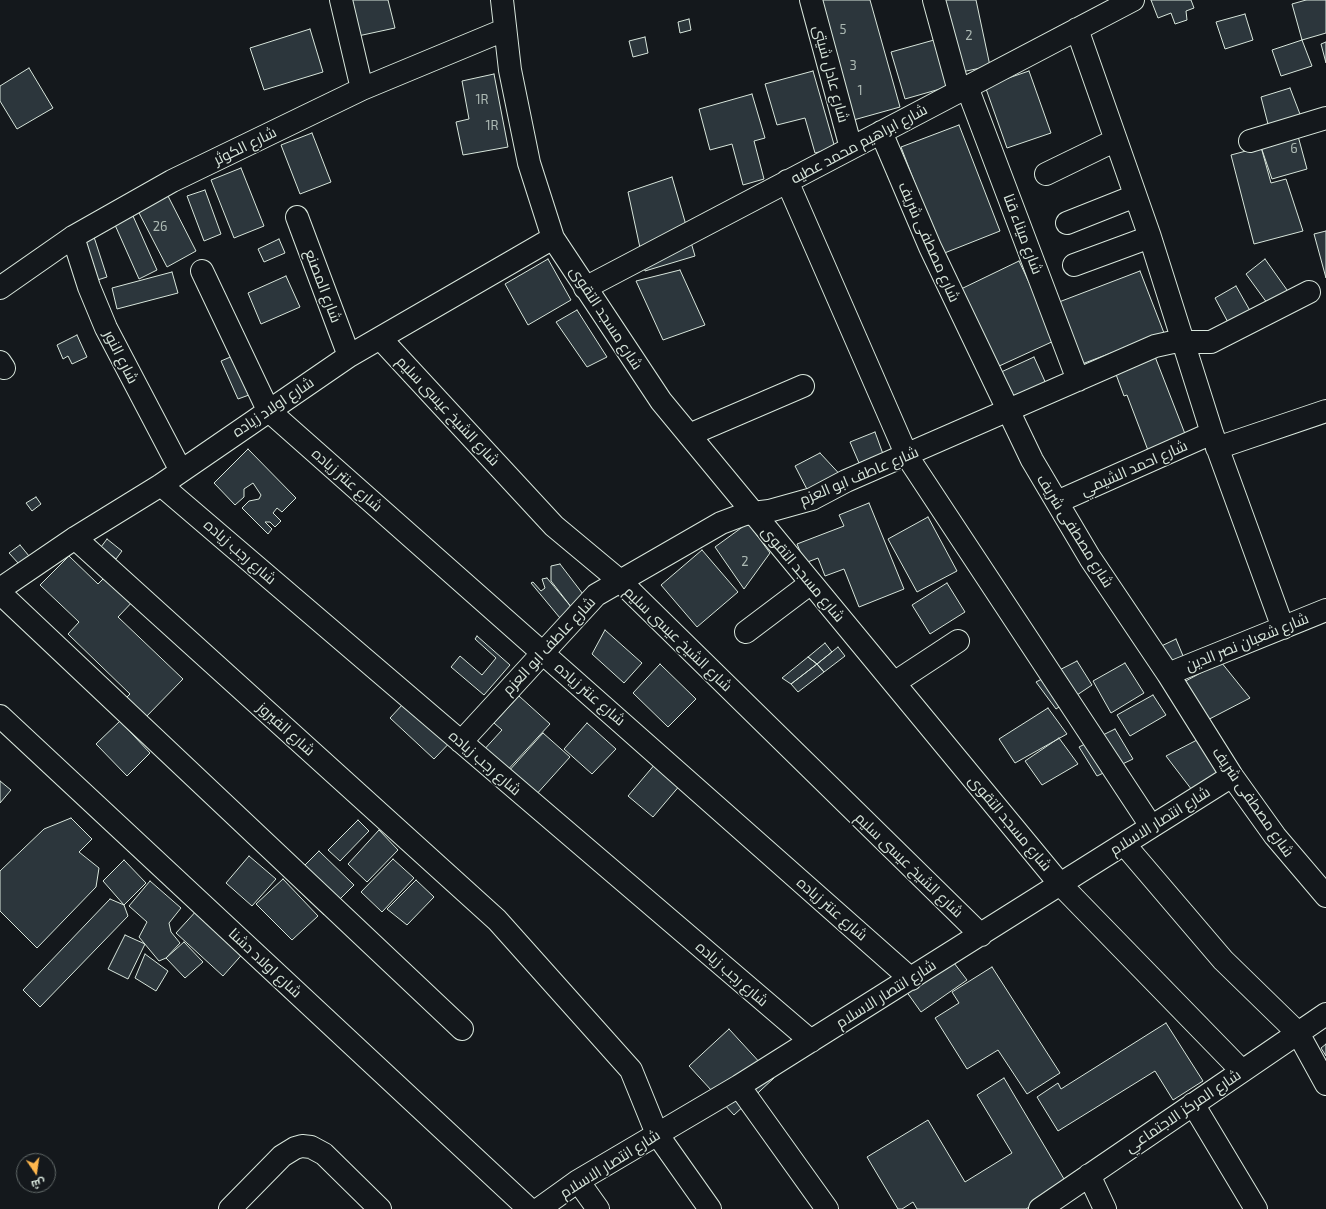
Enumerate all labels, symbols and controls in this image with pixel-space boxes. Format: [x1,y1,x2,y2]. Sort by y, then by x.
house number: 5 [840,22,846,38]
street label: شارع عادل شيتى [809,23,853,125]
house number: 2 [965,28,973,44]
house number: 3 [849,58,857,74]
house number: 1 [857,83,863,99]
house number: 1R [475,92,489,108]
street label: شارع ابراهيم محمد عطيه [788,100,930,188]
house number: 1R [485,118,499,134]
street label: شارع الكوثر [211,123,279,169]
house number: 6 [1290,141,1298,157]
street label: شارع مصطفى شريف [894,179,964,305]
street label: شارع ميناء قنا [999,191,1047,277]
house number: 26 [153,219,167,235]
street label: شارع المصنع [301,247,345,325]
street label: شارع مسجد التقوى [566,263,646,373]
street label: شارع النور [100,327,142,387]
street label: شارع الشيخ عيسى سليم [393,352,503,470]
street label: شارع اولاد زياده [229,373,317,441]
street label: شارع احمد الشيمي [1078,436,1190,500]
street label: شارع عاطف ابو العزم [797,443,921,509]
street label: شارع عنتر زياده [308,444,386,516]
street label: شارع مصطفى شريف [1033,471,1117,591]
street label: شارع رجب زياده [200,516,280,588]
street label: شارع مسجد التقوى [758,522,848,626]
house number: 2 [741,554,749,570]
street label: شارع الشيخ عيسى سليم [620,583,736,695]
street label: شارع عاطف ابو العزم [499,593,599,699]
street label: شارع شعبان نصر الدين [1183,609,1311,675]
street label: شارع عنتر زياده [551,658,629,730]
street label: شارع الفيروز [254,698,318,760]
street label: شارع رجب زياده [445,727,525,799]
street label: شارع مصطفى شريف [1208,744,1298,860]
street label: شارع مسجد التقوى [965,771,1055,875]
street label: شارع انتصار الاسلام [1107,783,1213,859]
street label: شارع الشيخ عيسى سليم [851,809,967,921]
street label: شارع عنتر زياده [793,873,871,945]
street label: شارع اولاد دشنا [225,925,305,1001]
street label: شارع رجب زياده [692,938,772,1010]
street label: شارع انتصار الاسلام [833,956,939,1032]
street label: شارع المركز الاجتماعي [1122,1066,1244,1156]
street label: شارع انتصار الاسلام [557,1126,663,1202]
north arrow [16,1153,56,1193]
text: ش [30,1176,47,1192]

